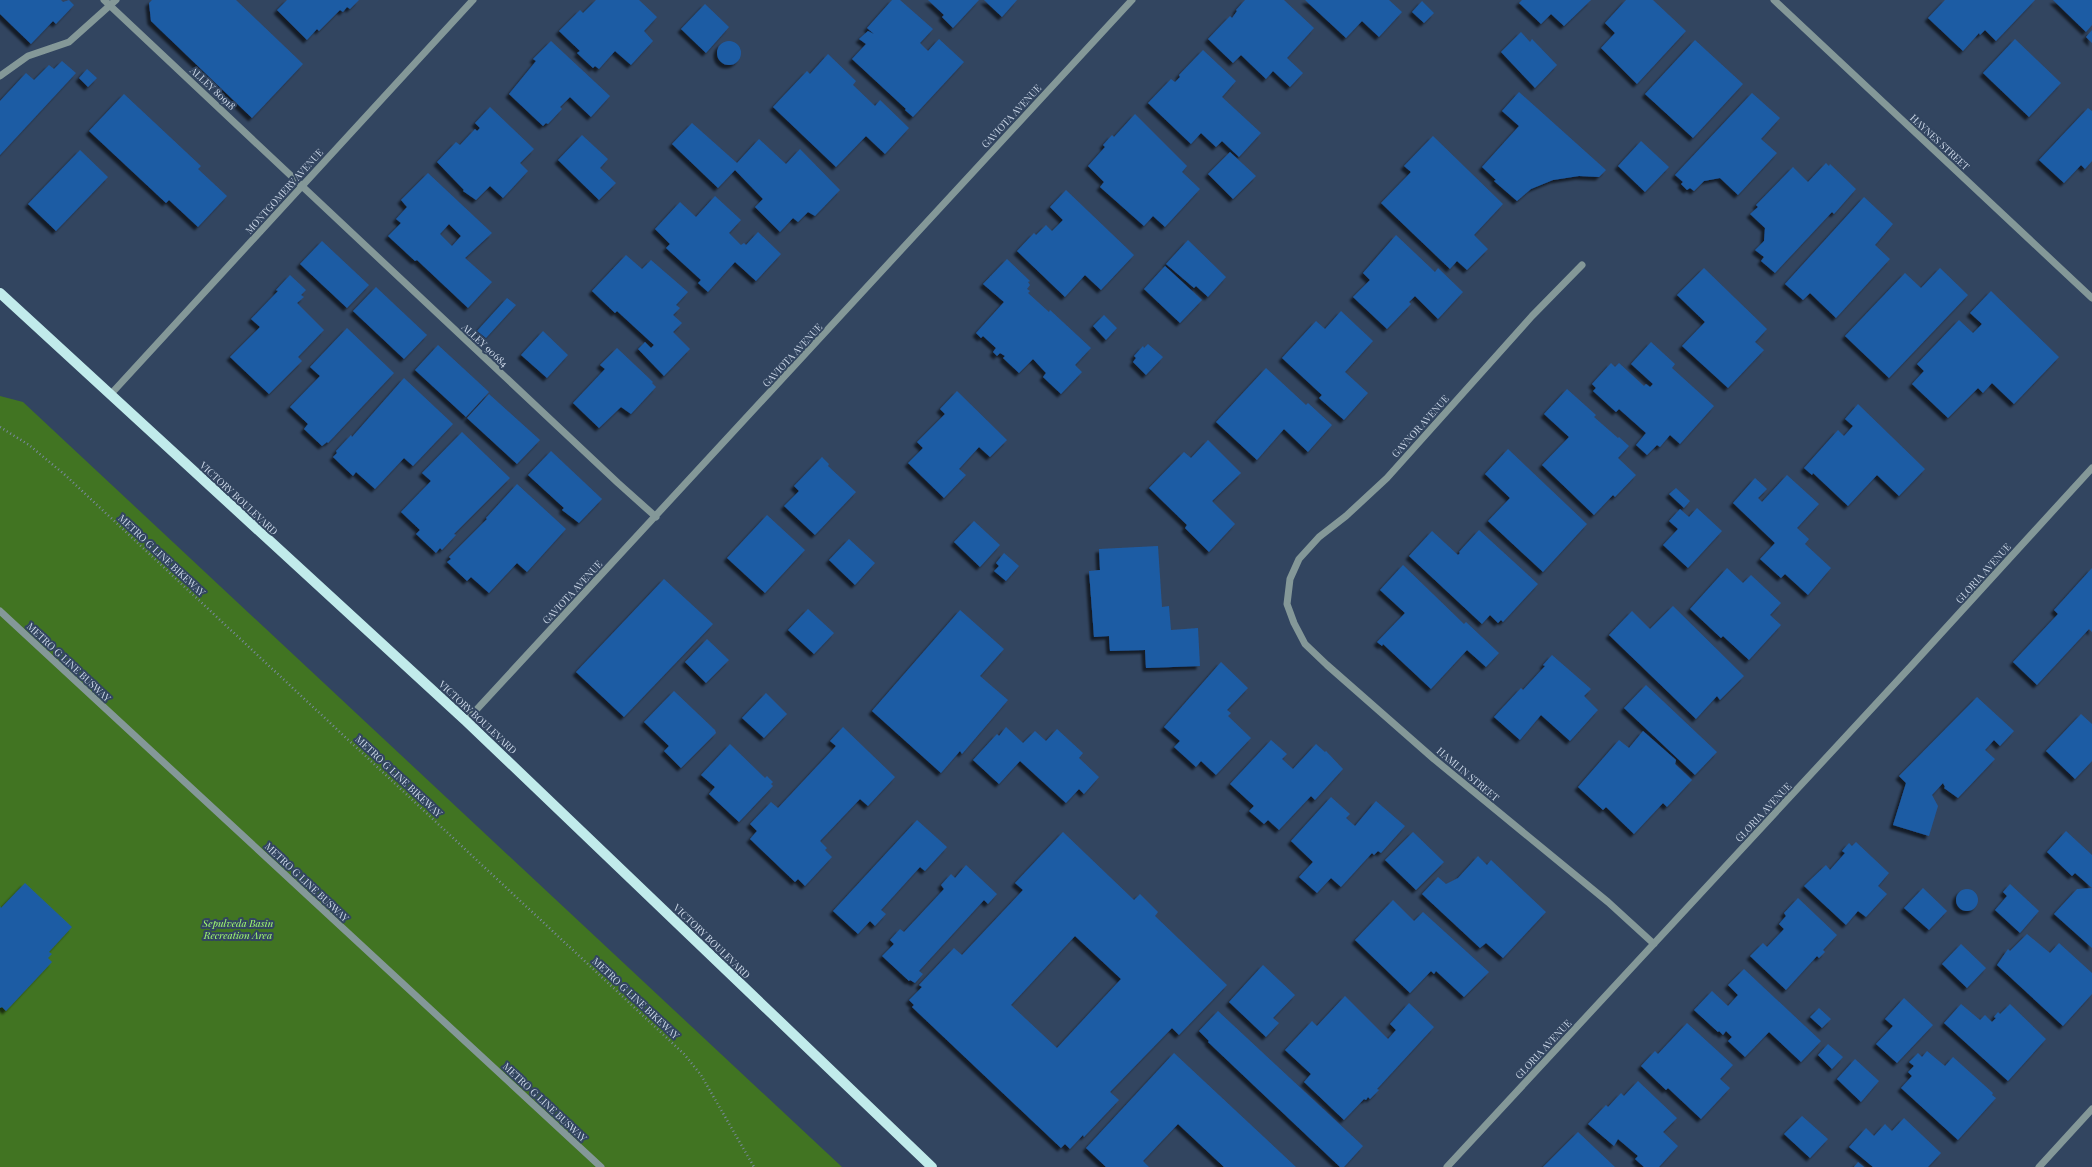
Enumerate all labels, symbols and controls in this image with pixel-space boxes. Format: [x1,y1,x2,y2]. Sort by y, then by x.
street label: ALLEY 80918 [187,63,239,113]
street label: GAVIOTA AVENUE [978,81,1044,151]
street label: HAYNES STREET [1907,111,1973,173]
street label: MONTGOMERY AVENUE [242,145,326,237]
street label: ALLEY 90684 [458,319,511,370]
street label: GAVIOTA AVENUE [759,320,825,390]
street label: GAYNOR AVENUE [1388,392,1452,460]
street label: VICTORY BOULEVARD [196,457,281,538]
street label: METRO G LINE BIKEWAY [115,511,209,599]
street label: GLORIA AVENUE [1952,540,2014,606]
street label: GAVIOTA AVENUE [539,557,605,627]
street label: METRO G LINE BUSWAY [24,619,114,705]
street label: VICTORY BOULEVARD [435,676,520,757]
street label: METRO G LINE BIKEWAY [352,732,446,820]
street label: HAMLIN STREET [1434,744,1502,804]
street label: GLORIA AVENUE [1732,779,1794,845]
street label: METRO G LINE BUSWAY [262,839,352,925]
street label: VICTORY BOULEVARD [670,900,754,981]
park label: Sepulveda Basin Recreation Area [202,916,274,942]
street label: METRO G LINE BIKEWAY [589,954,683,1042]
street label: GLORIA AVENUE [1512,1016,1574,1082]
street label: METRO G LINE BUSWAY [500,1059,590,1145]

